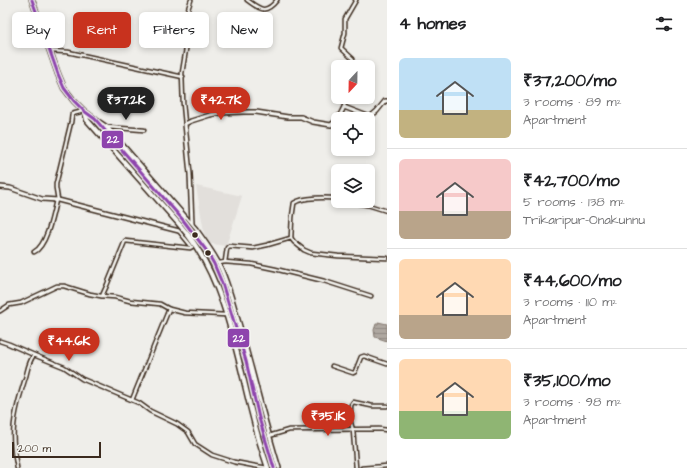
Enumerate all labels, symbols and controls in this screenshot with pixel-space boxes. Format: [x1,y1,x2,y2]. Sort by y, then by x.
chip: Buy [12,12,65,48]
chip: Rent [73,12,131,48]
chip: Filters [139,12,209,48]
chip: New [217,12,273,48]
text: 4 homes [399,12,466,36]
icon: filters [653,13,675,35]
north arrow [331,60,375,104]
map controls [331,60,375,208]
text: ₹37,200/mo [523,69,617,93]
icon: home [431,74,479,122]
pin: ₹37.2K [93,87,159,121]
pin: ₹42.7K [188,87,254,121]
text: ₹37.2K [106,91,146,109]
text: ₹42.7K [200,91,242,109]
text: 3 rooms · 89 m² [523,93,622,111]
text: Apartment [523,111,587,129]
button: locate [331,112,375,156]
line badge: 22 [101,130,124,149]
text: 22 [106,132,120,147]
button: layers [331,164,375,208]
text: ₹42,700/mo [523,169,619,193]
icon: home [431,175,479,223]
text: 5 rooms · 138 m² [523,193,625,211]
text: Trikaripur-Onakunnu [523,211,645,229]
unlabelled marker [190,230,200,240]
unlabelled marker [203,248,213,258]
text: ₹44,600/mo [523,269,622,293]
icon: home [431,275,479,323]
text: 3 rooms · 110 m² [523,293,617,311]
text: Apartment [523,311,587,329]
pin: ₹44.6K [36,328,102,362]
line badge: 22 [227,328,250,348]
text: 22 [232,331,246,346]
text: ₹44.6K [48,332,90,350]
text: ₹35,100/mo [523,369,611,393]
icon: home [431,375,479,423]
text: 3 rooms · 98 m² [523,393,622,411]
pin: ₹35.1K [295,403,361,437]
text: ₹35.1K [311,407,345,425]
text: Apartment [523,411,587,429]
scale bar [12,440,101,459]
text: 200 m [18,441,51,456]

